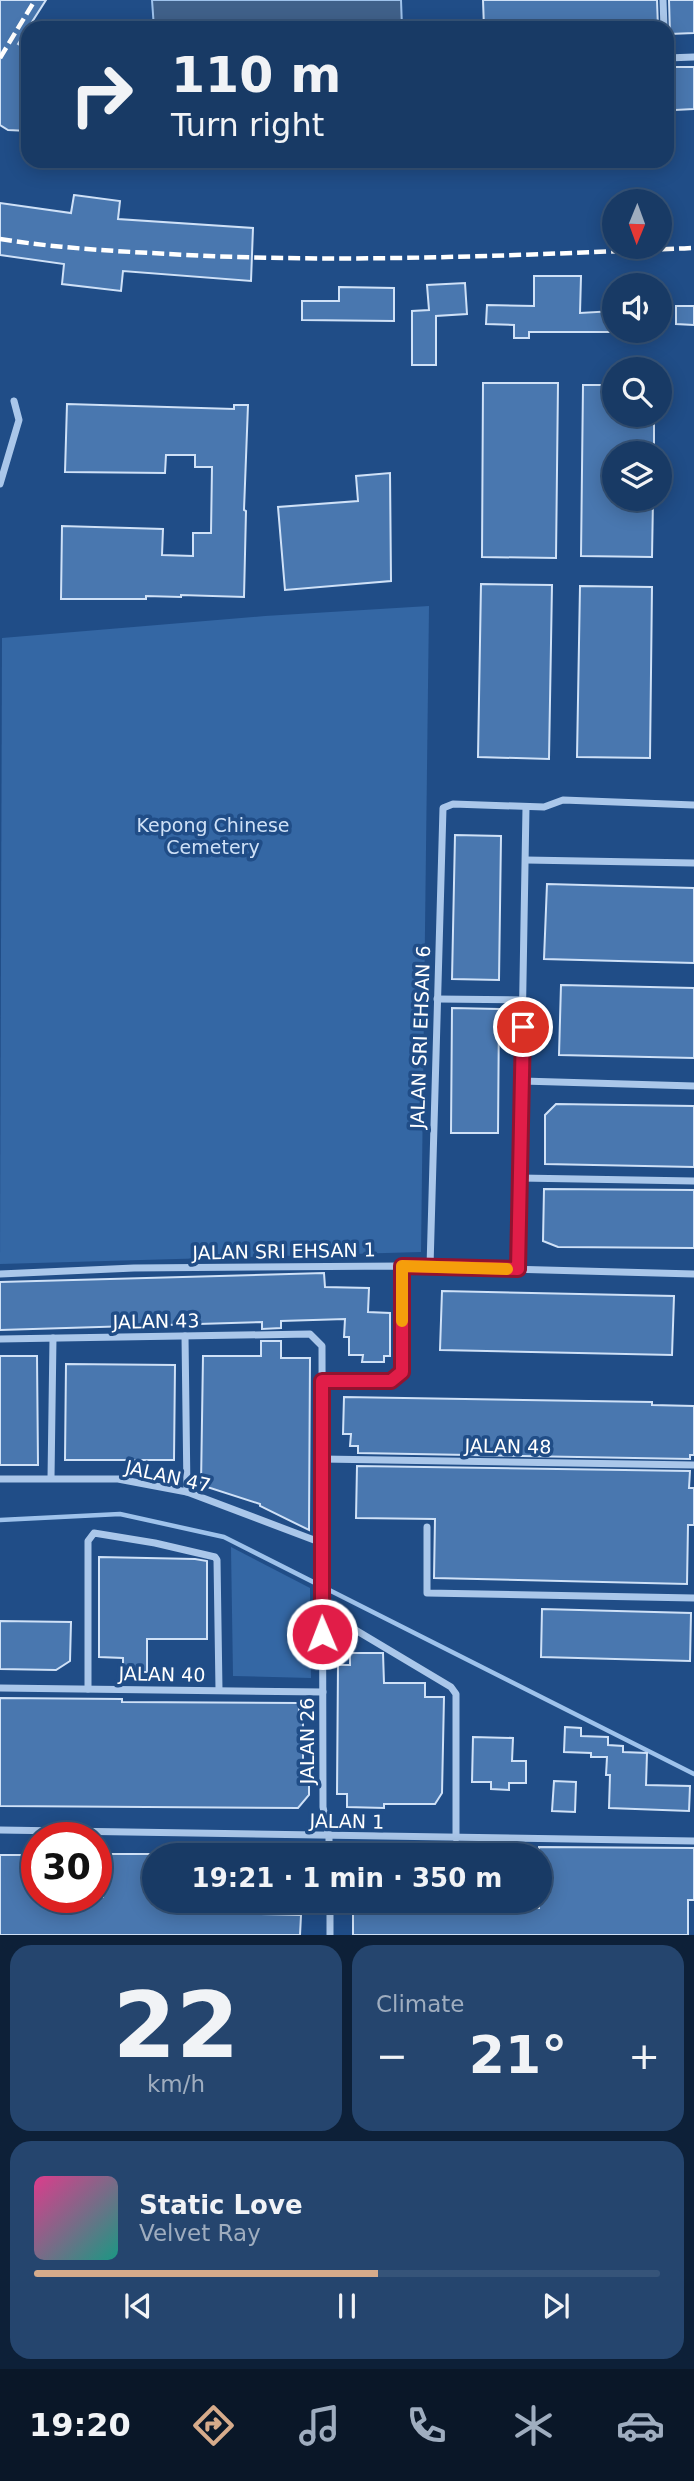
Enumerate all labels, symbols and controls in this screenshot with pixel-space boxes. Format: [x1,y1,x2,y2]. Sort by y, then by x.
text: 110 m [171,47,341,104]
icon: right [56,49,147,140]
text: Turn right [171,106,324,144]
north arrow [602,189,672,259]
map controls [602,189,672,511]
button: sound [602,273,672,343]
button: search [602,357,672,427]
button: layers [602,441,672,511]
park label: Kepong Chinese Cemetery [137,814,289,858]
street label: JALAN SRI EHSAN 6 [406,945,434,1130]
pin [493,997,553,1057]
icon: arrive [504,1008,542,1046]
street label: JALAN SRI EHSAN 1 [191,1238,376,1264]
street label: JALAN 43 [111,1309,200,1333]
street label: JALAN 48 [463,1434,552,1458]
street label: JALAN 47 [122,1455,213,1496]
position arrow [285,1597,359,1671]
street label: JALAN 40 [117,1662,206,1686]
street label: JALAN 26 [296,1698,318,1785]
street label: JALAN 1 [308,1809,385,1833]
speed limit sign: 30 [21,1822,112,1913]
text: 19:21 · 1 min · 350 m [192,1863,502,1893]
text: 22 [113,1973,239,2078]
text: Climate [376,1991,465,2017]
text: 21° [469,2025,567,2085]
text: − [376,2034,408,2078]
text: + [628,2034,660,2078]
text: km/h [147,2071,205,2097]
text: Static Love [139,2190,303,2220]
text: Velvet Ray [139,2220,261,2246]
icon: previous [119,2287,157,2325]
icon: pause [328,2287,366,2325]
icon: next [537,2287,575,2325]
icon: directions [189,2401,238,2450]
icon: music [295,2401,344,2450]
icon: phone [402,2401,451,2450]
icon: climate [509,2401,558,2450]
icon: car [616,2401,665,2450]
text: 19:20 [29,2406,131,2444]

